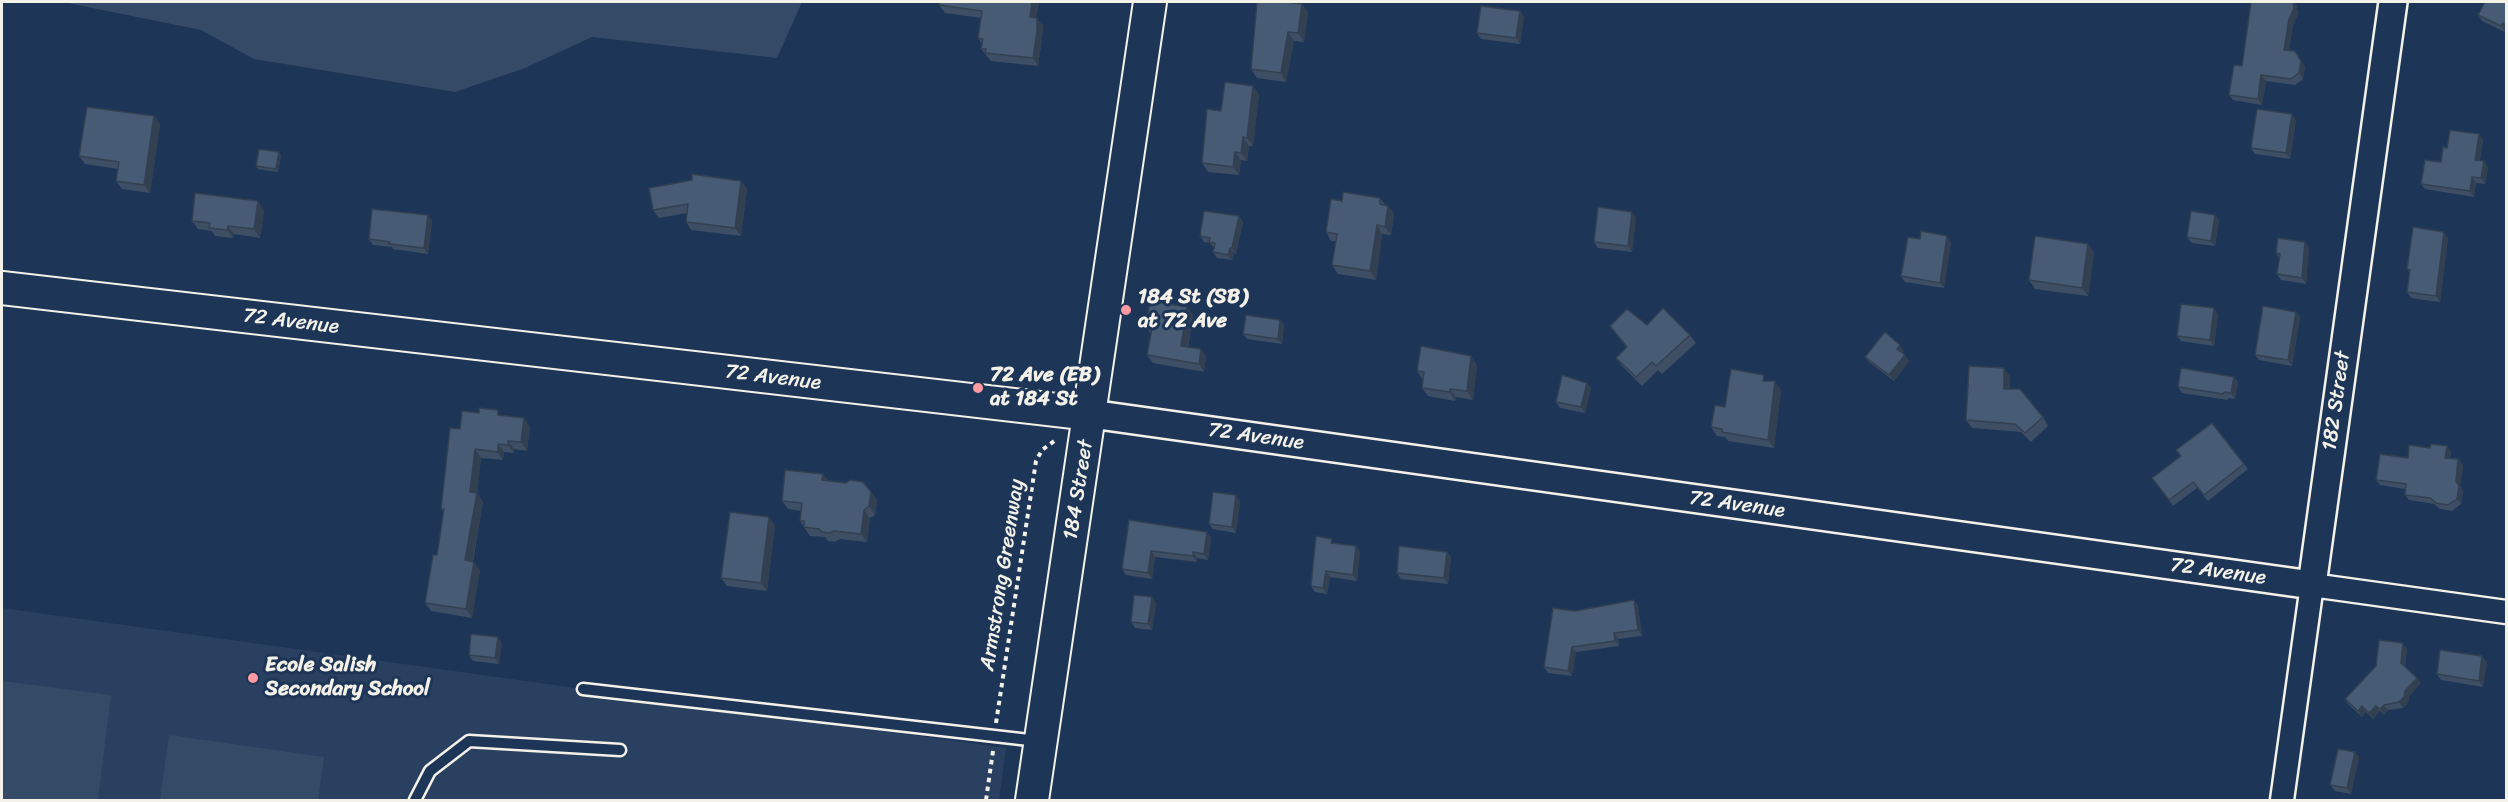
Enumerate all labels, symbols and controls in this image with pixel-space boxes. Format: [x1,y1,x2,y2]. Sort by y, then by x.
place label: 184 St (SB) at 72 Ave [1138,285,1248,335]
marker: 184 St (SB) at 72 Ave [1119,303,1133,317]
street label: 72 Avenue [242,304,340,340]
street label: 182 Street [2318,350,2356,452]
street label: 72 Avenue [724,360,822,396]
place label: 72 Ave (EB) at 184 St [990,363,1099,413]
marker: 72 Ave (EB) at 184 St [971,381,985,395]
street label: 72 Avenue [1206,418,1306,456]
street label: 184 Street [1059,438,1099,542]
street label: Armstrong Greenway [975,477,1031,673]
street label: 72 Avenue [1687,486,1787,524]
street label: 72 Avenue [2168,553,2268,591]
place label: Ecole Salish Secondary School [265,653,430,703]
marker: Ecole Salish Secondary School [246,671,260,685]

